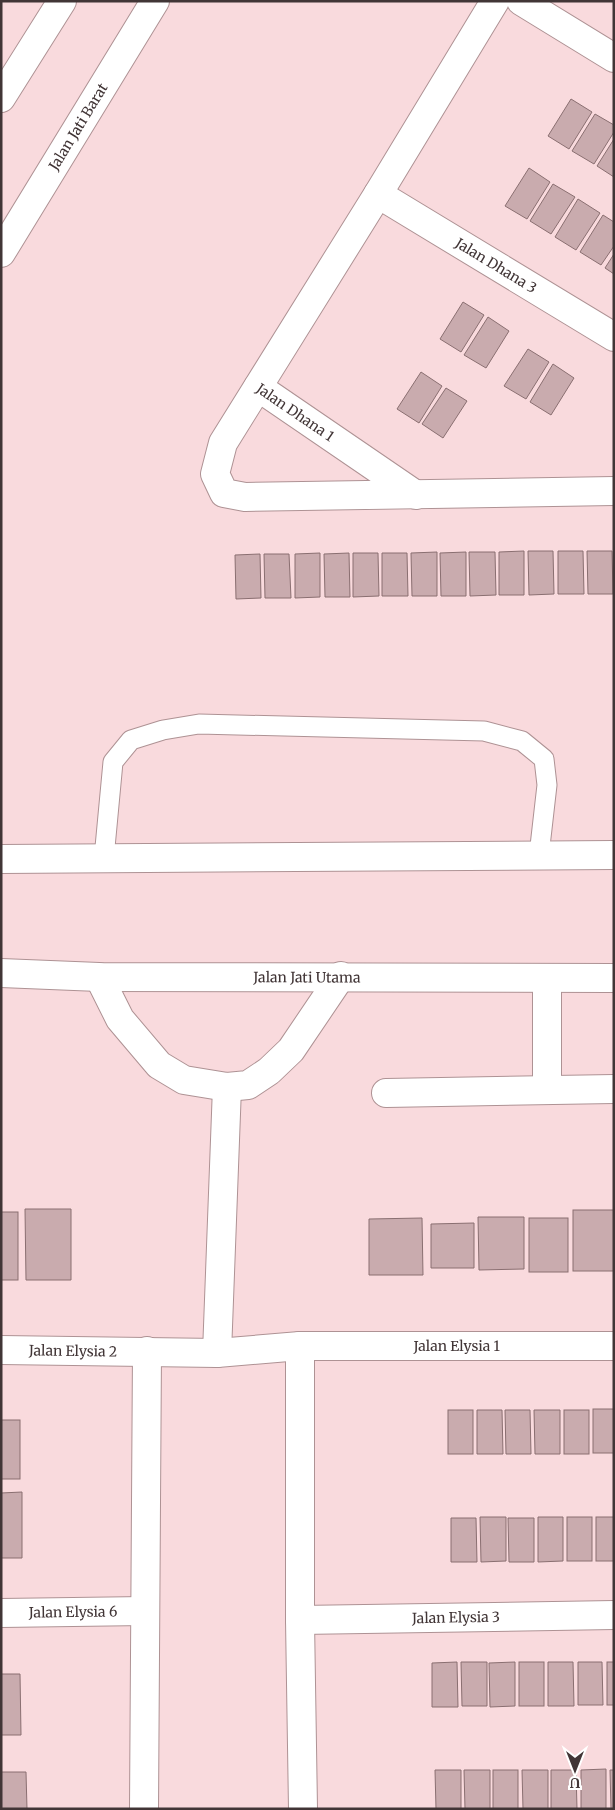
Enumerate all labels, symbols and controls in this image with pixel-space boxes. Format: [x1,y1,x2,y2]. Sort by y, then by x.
street label: Jalan Jati Barat [44,79,112,174]
street label: Jalan Dhana 3 [451,233,540,297]
street label: Jalan Dhana 1 [252,379,338,445]
street label: Jalan Jati Utama [252,968,361,987]
street label: Jalan Elysia 1 [412,1337,500,1355]
street label: Jalan Elysia 2 [28,1341,117,1361]
street label: Jalan Elysia 6 [28,1602,117,1622]
street label: Jalan Elysia 3 [411,1608,500,1627]
north arrow [550,1745,600,1795]
text: U [569,1774,580,1792]

